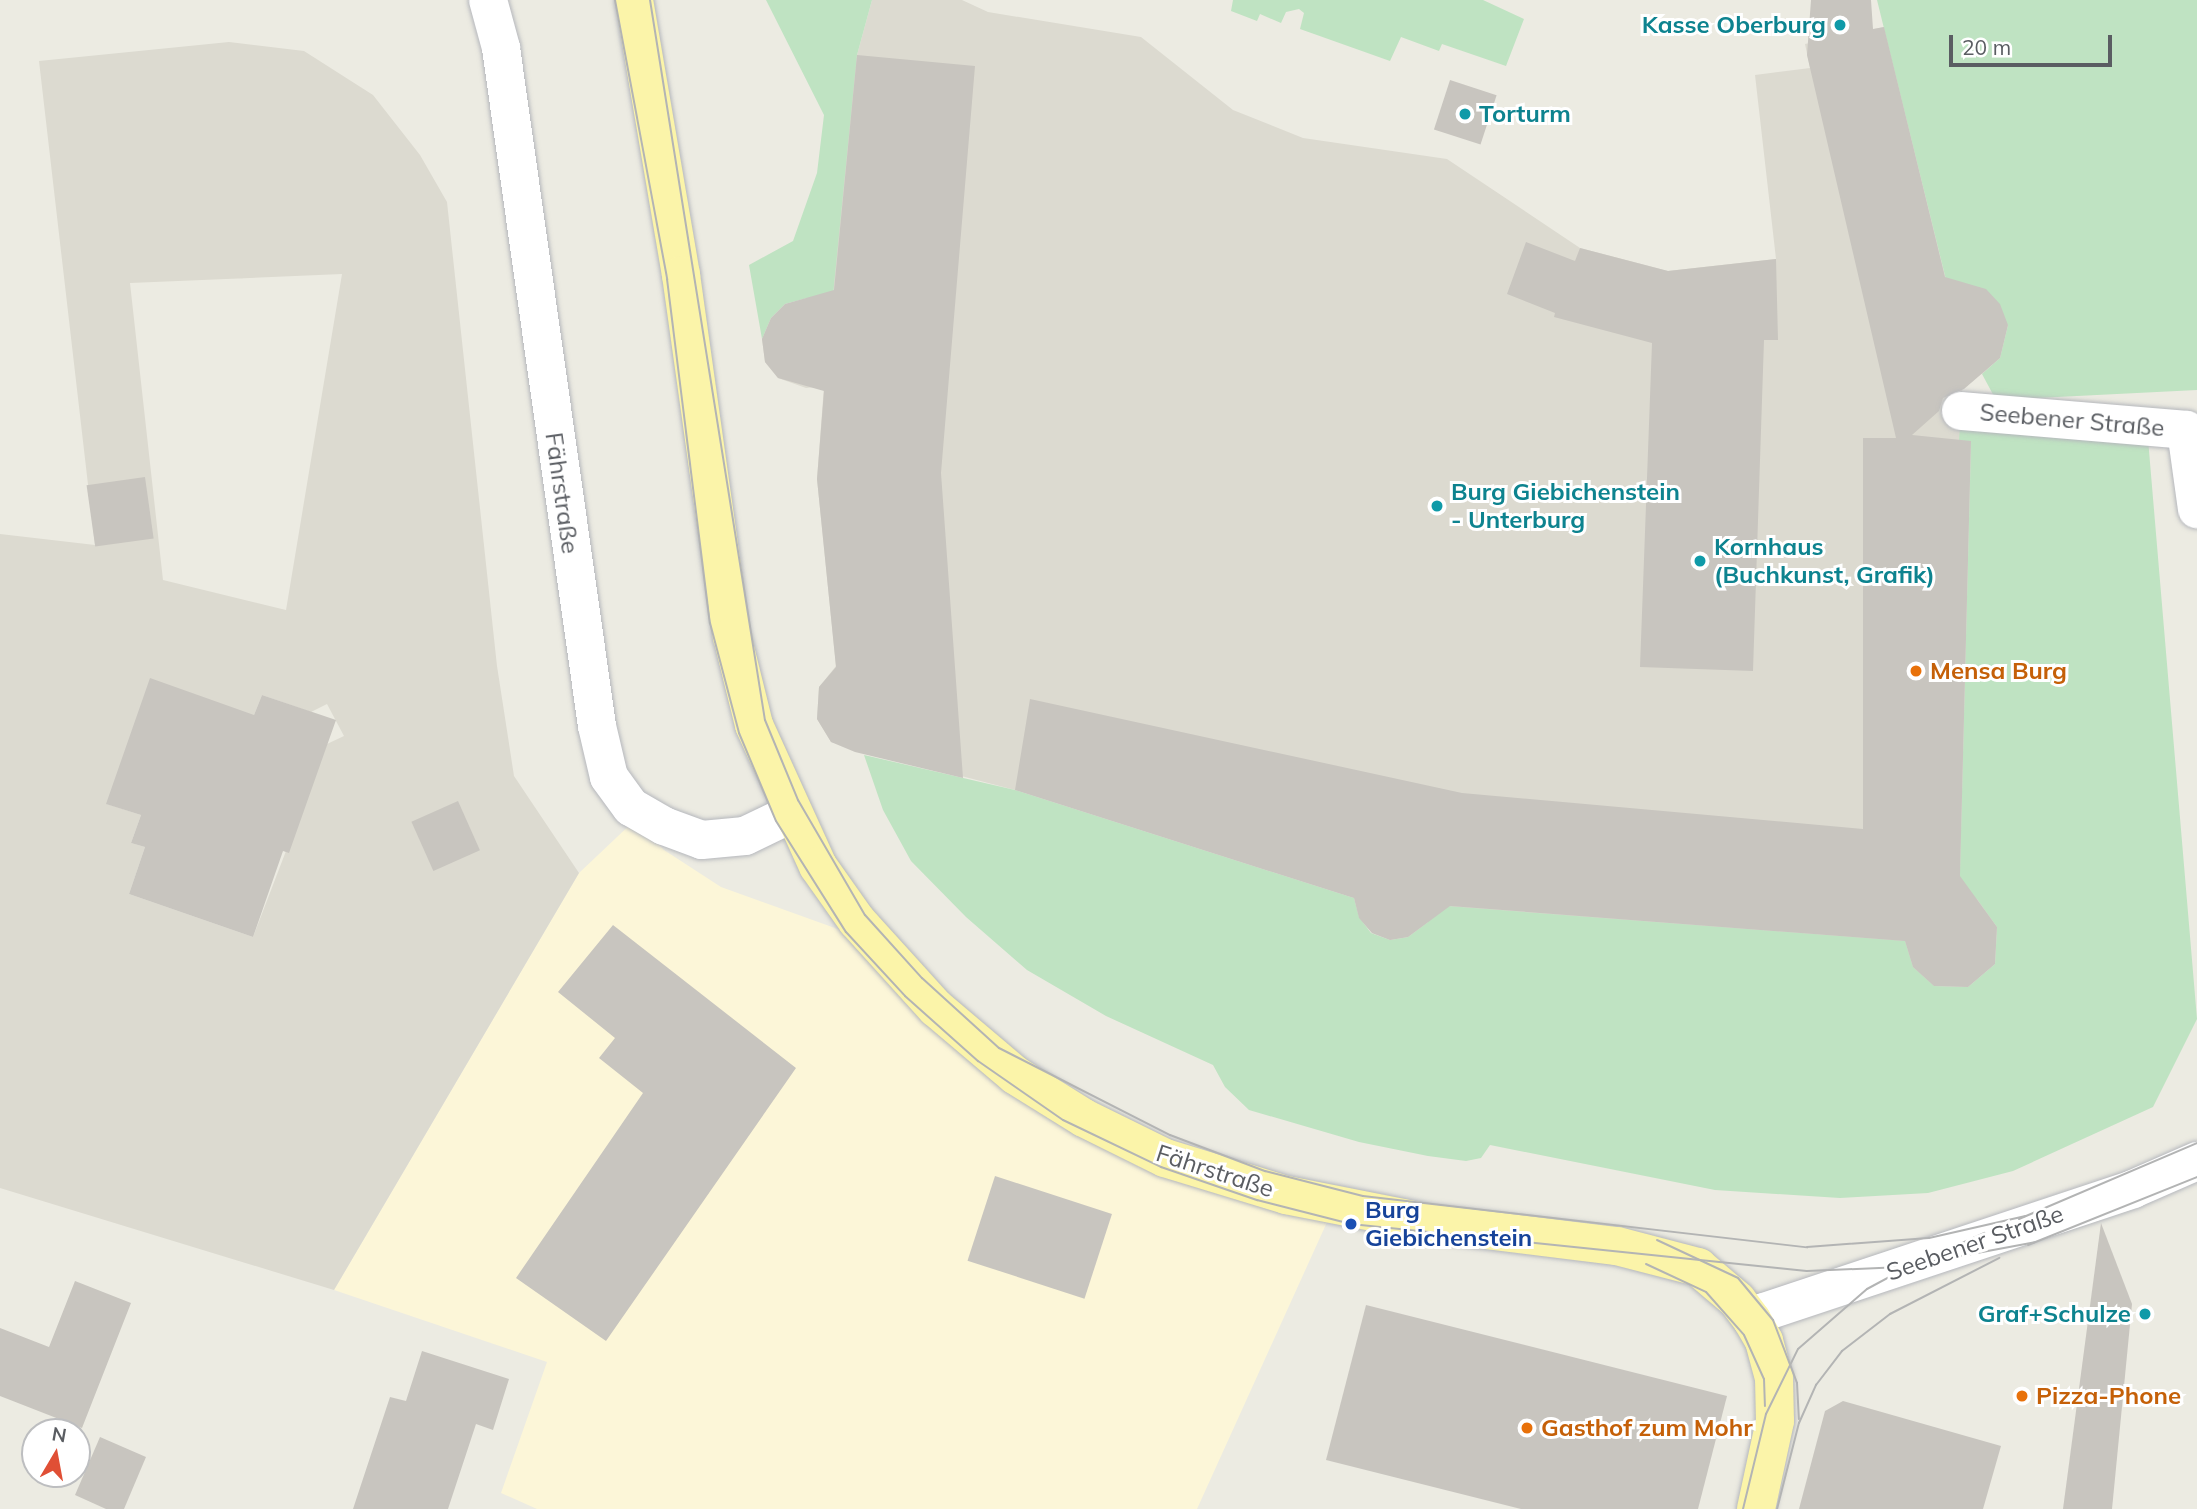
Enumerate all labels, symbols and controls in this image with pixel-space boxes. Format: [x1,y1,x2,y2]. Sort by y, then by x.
place label: Kasse Oberburg [1642,11,1826,39]
marker: Kasse Oberburg [1832,17,1848,33]
scale bar [1952,21,2115,65]
text: 20 m [1962,34,2011,60]
place label: Torturm [1479,100,1571,128]
marker: Torturm [1457,106,1473,122]
street label: Seebener Straße [1979,398,2165,442]
street label: Fährstraße [539,431,585,555]
place label: Burg Giebichenstein - Unterburg [1451,478,1680,534]
marker: Burg Giebichenstein - Unterburg [1429,498,1445,514]
place label: Kornhaus (Buchkunst, Grafik) [1714,533,1935,589]
marker: Kornhaus (Buchkunst, Grafik) [1692,553,1708,569]
place label: Mensa Burg [1930,657,2067,685]
marker: Mensa Burg [1908,663,1924,679]
street label: Fährstraße [1153,1138,1277,1204]
place label: Burg Giebichenstein [1365,1196,1532,1252]
street label: Seebener Straße [1883,1199,2067,1287]
marker: Burg Giebichenstein [1343,1216,1359,1232]
place label: Graf+Schulze [1978,1300,2131,1328]
marker: Graf+Schulze [2137,1306,2153,1322]
place label: Pizza-Phone [2036,1382,2181,1410]
marker: Pizza-Phone [2014,1388,2030,1404]
place label: Gasthof zum Mohr [1541,1414,1753,1442]
north arrow [21,1418,91,1488]
marker: Gasthof zum Mohr [1519,1420,1535,1436]
text: N [50,1421,68,1447]

